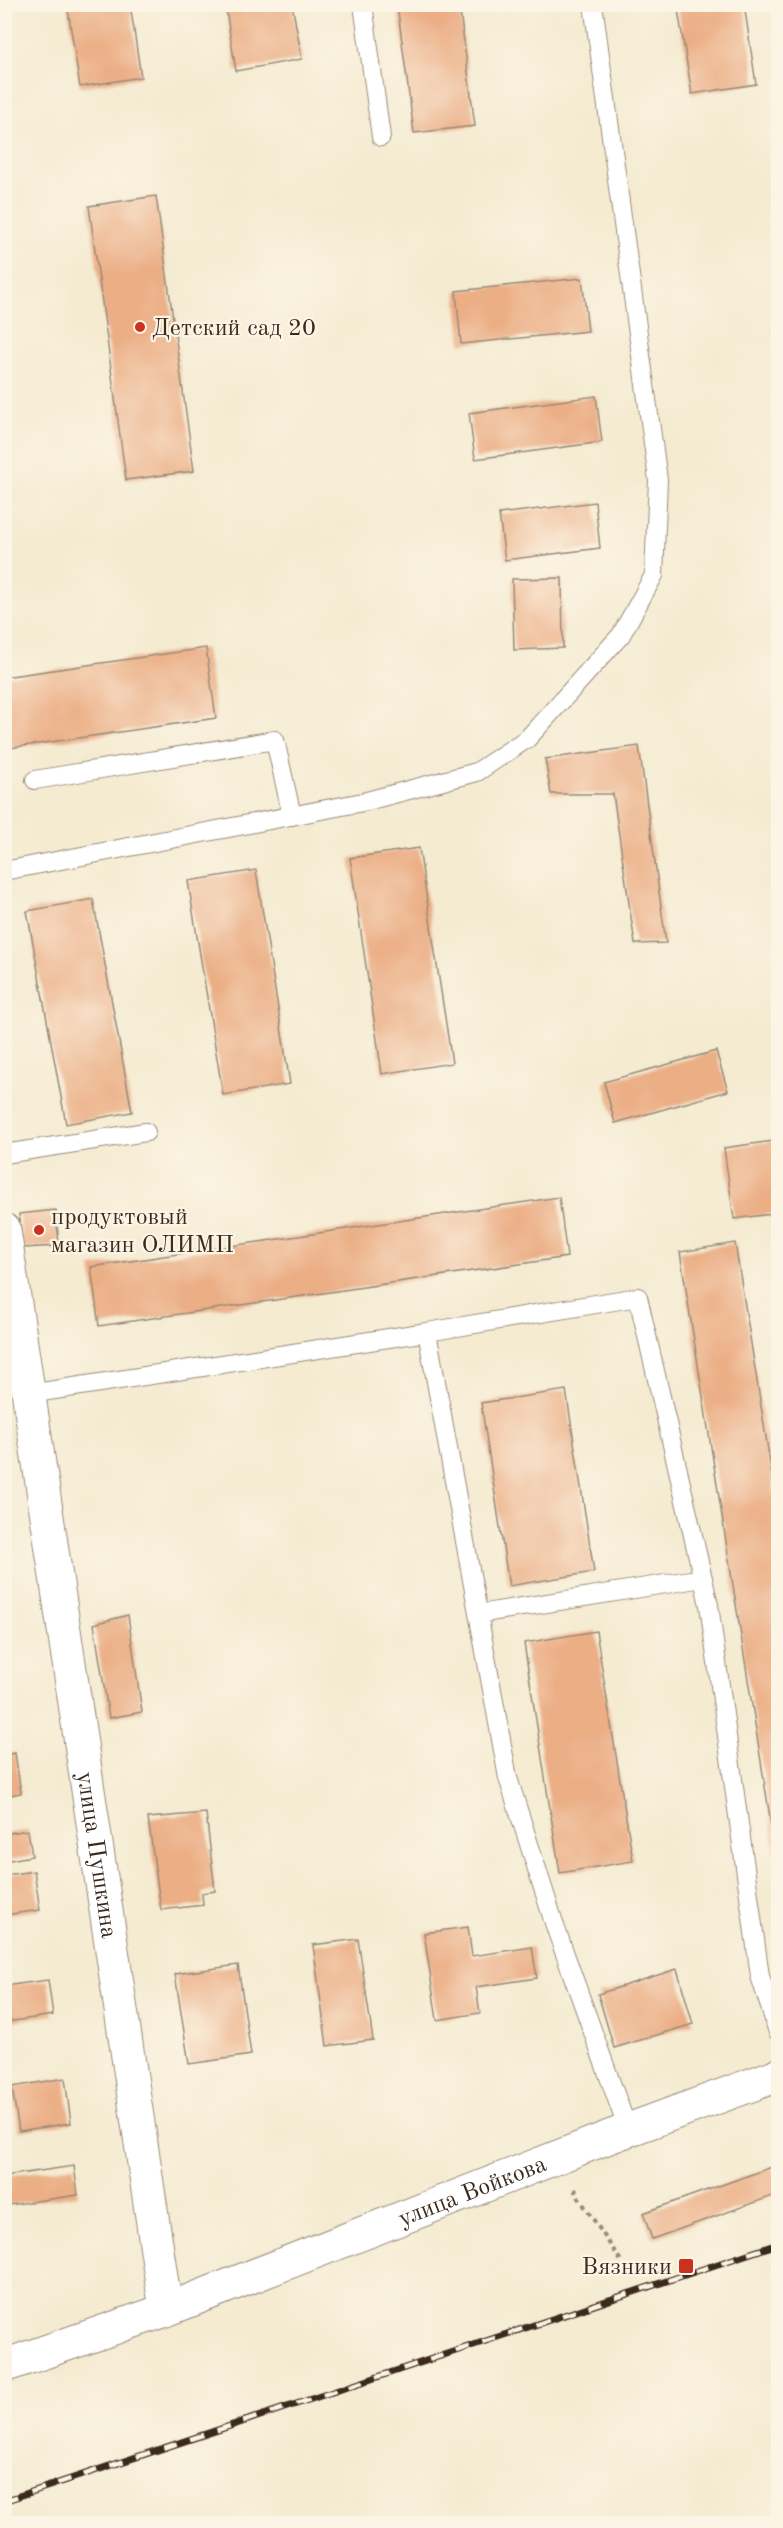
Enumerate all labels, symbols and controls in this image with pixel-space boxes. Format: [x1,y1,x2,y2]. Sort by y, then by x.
place label: Детский сад 20 [152,317,316,341]
marker: Детский сад 20 [133,320,147,334]
place label: продуктовый магазин ОЛИМП [51,1206,234,1258]
marker: продуктовый магазин ОЛИМП [32,1223,46,1237]
street label: улица Пушкина [71,1770,120,1940]
street label: улица Войкова [395,2153,550,2232]
place label: Вязники [582,2256,672,2280]
marker: Вязники [677,2257,695,2275]

